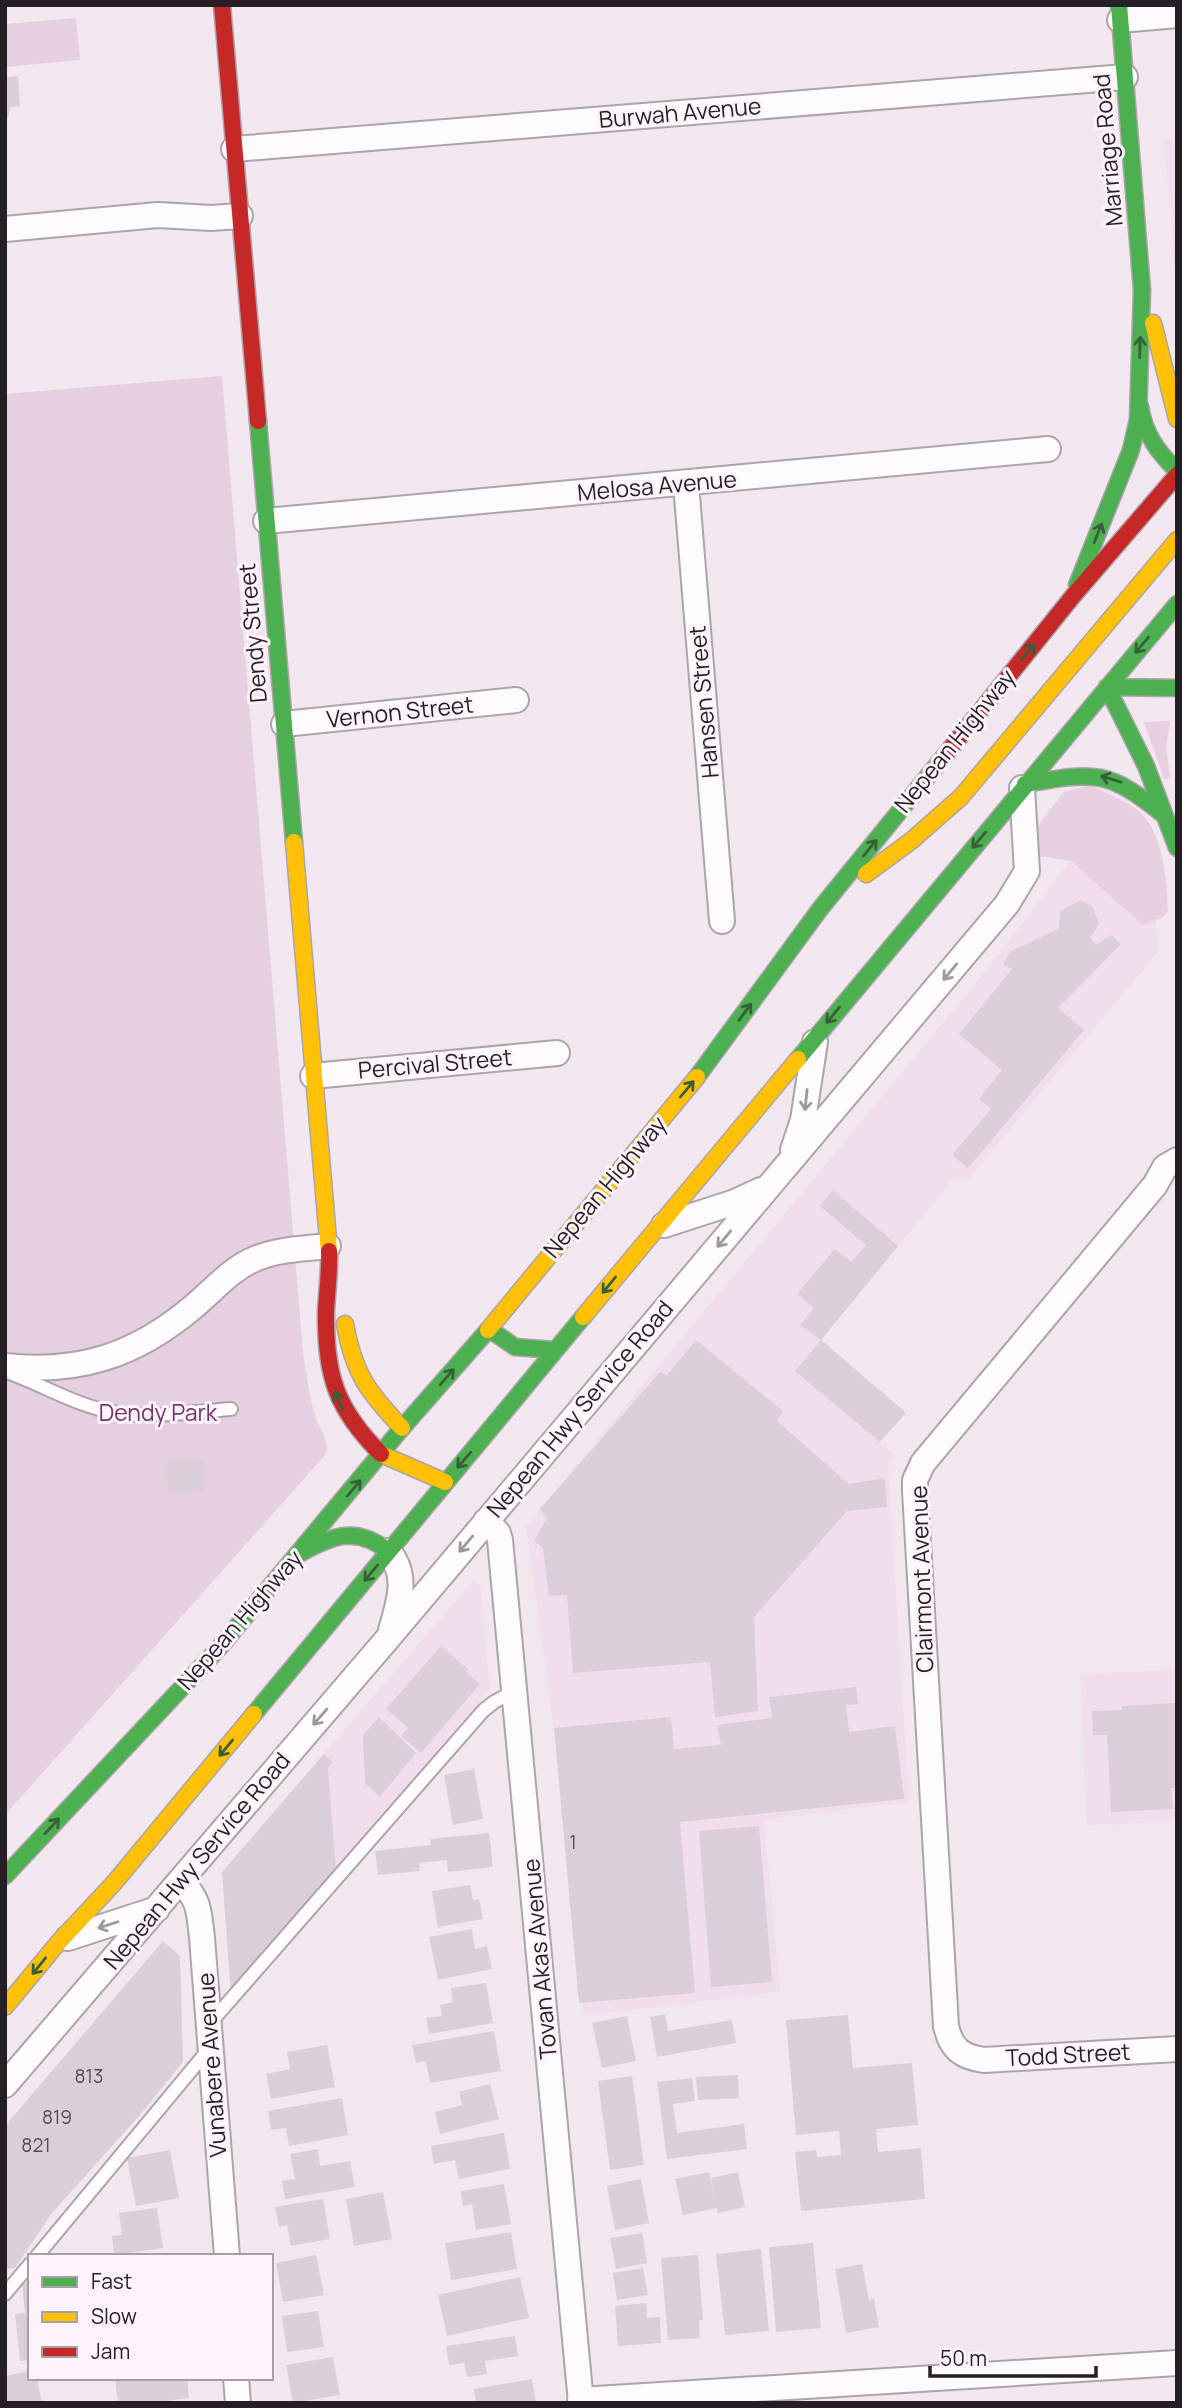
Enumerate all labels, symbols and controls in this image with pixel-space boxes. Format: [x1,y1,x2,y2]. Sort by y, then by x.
street label: Marriage Road [1084,72,1130,228]
street label: Burwah Avenue [597,89,762,135]
one-way arrow [1134,336,1147,359]
street label: Melosa Avenue [576,462,738,508]
one-way arrow [1093,522,1106,544]
street label: Dendy Street [230,562,274,704]
street label: Hansen Street [680,624,726,780]
one-way arrow [1134,636,1150,654]
one-way arrow [1020,643,1035,661]
street label: Nepean Highway [886,662,1022,819]
street label: Vernon Street [325,687,475,735]
one-way arrow [1100,772,1122,785]
one-way arrow [971,831,987,849]
one-way arrow [862,839,877,857]
one-way arrow [942,963,958,981]
one-way arrow [738,1003,752,1022]
one-way arrow [825,1006,841,1024]
street label: Percival Street [357,1040,513,1086]
one-way arrow [679,1081,694,1099]
one-way arrow [799,1088,812,1111]
street label: Nepean Highway [535,1109,673,1264]
one-way arrow [716,1230,732,1248]
one-way arrow [602,1276,617,1294]
street label: Nepean Hwy Service Road [479,1293,680,1524]
one-way arrow [439,1368,455,1386]
one-way arrow [332,1391,345,1412]
park label: Dendy Park [99,1396,218,1428]
one-way arrow [456,1451,472,1469]
one-way arrow [346,1479,361,1497]
street label: Clairmont Avenue [902,1485,940,1673]
one-way arrow [459,1534,474,1552]
street label: Nepean Highway [169,1542,309,1696]
one-way arrow [363,1563,378,1581]
one-way arrow [312,1708,328,1726]
one-way arrow [218,1738,233,1756]
street label: Nepean Hwy Service Road [96,1745,297,1976]
one-way arrow [43,1818,60,1835]
house number: 1 [569,1829,577,1855]
street label: Tovan Akas Avenue [514,1857,564,2061]
one-way arrow [97,1920,119,1932]
one-way arrow [32,1957,47,1975]
street label: Vunabere Avenue [189,1972,233,2159]
street label: Todd Street [1005,2035,1131,2073]
house number: 813 [75,2063,103,2089]
house number: 819 [42,2104,72,2130]
house number: 821 [21,2132,51,2158]
legend [28,2254,273,2380]
text: Fast [91,2267,132,2295]
text: Slow [91,2302,137,2330]
scale bar [930,2334,1096,2378]
text: Jam [91,2337,130,2365]
text: 50 m [940,2344,987,2372]

